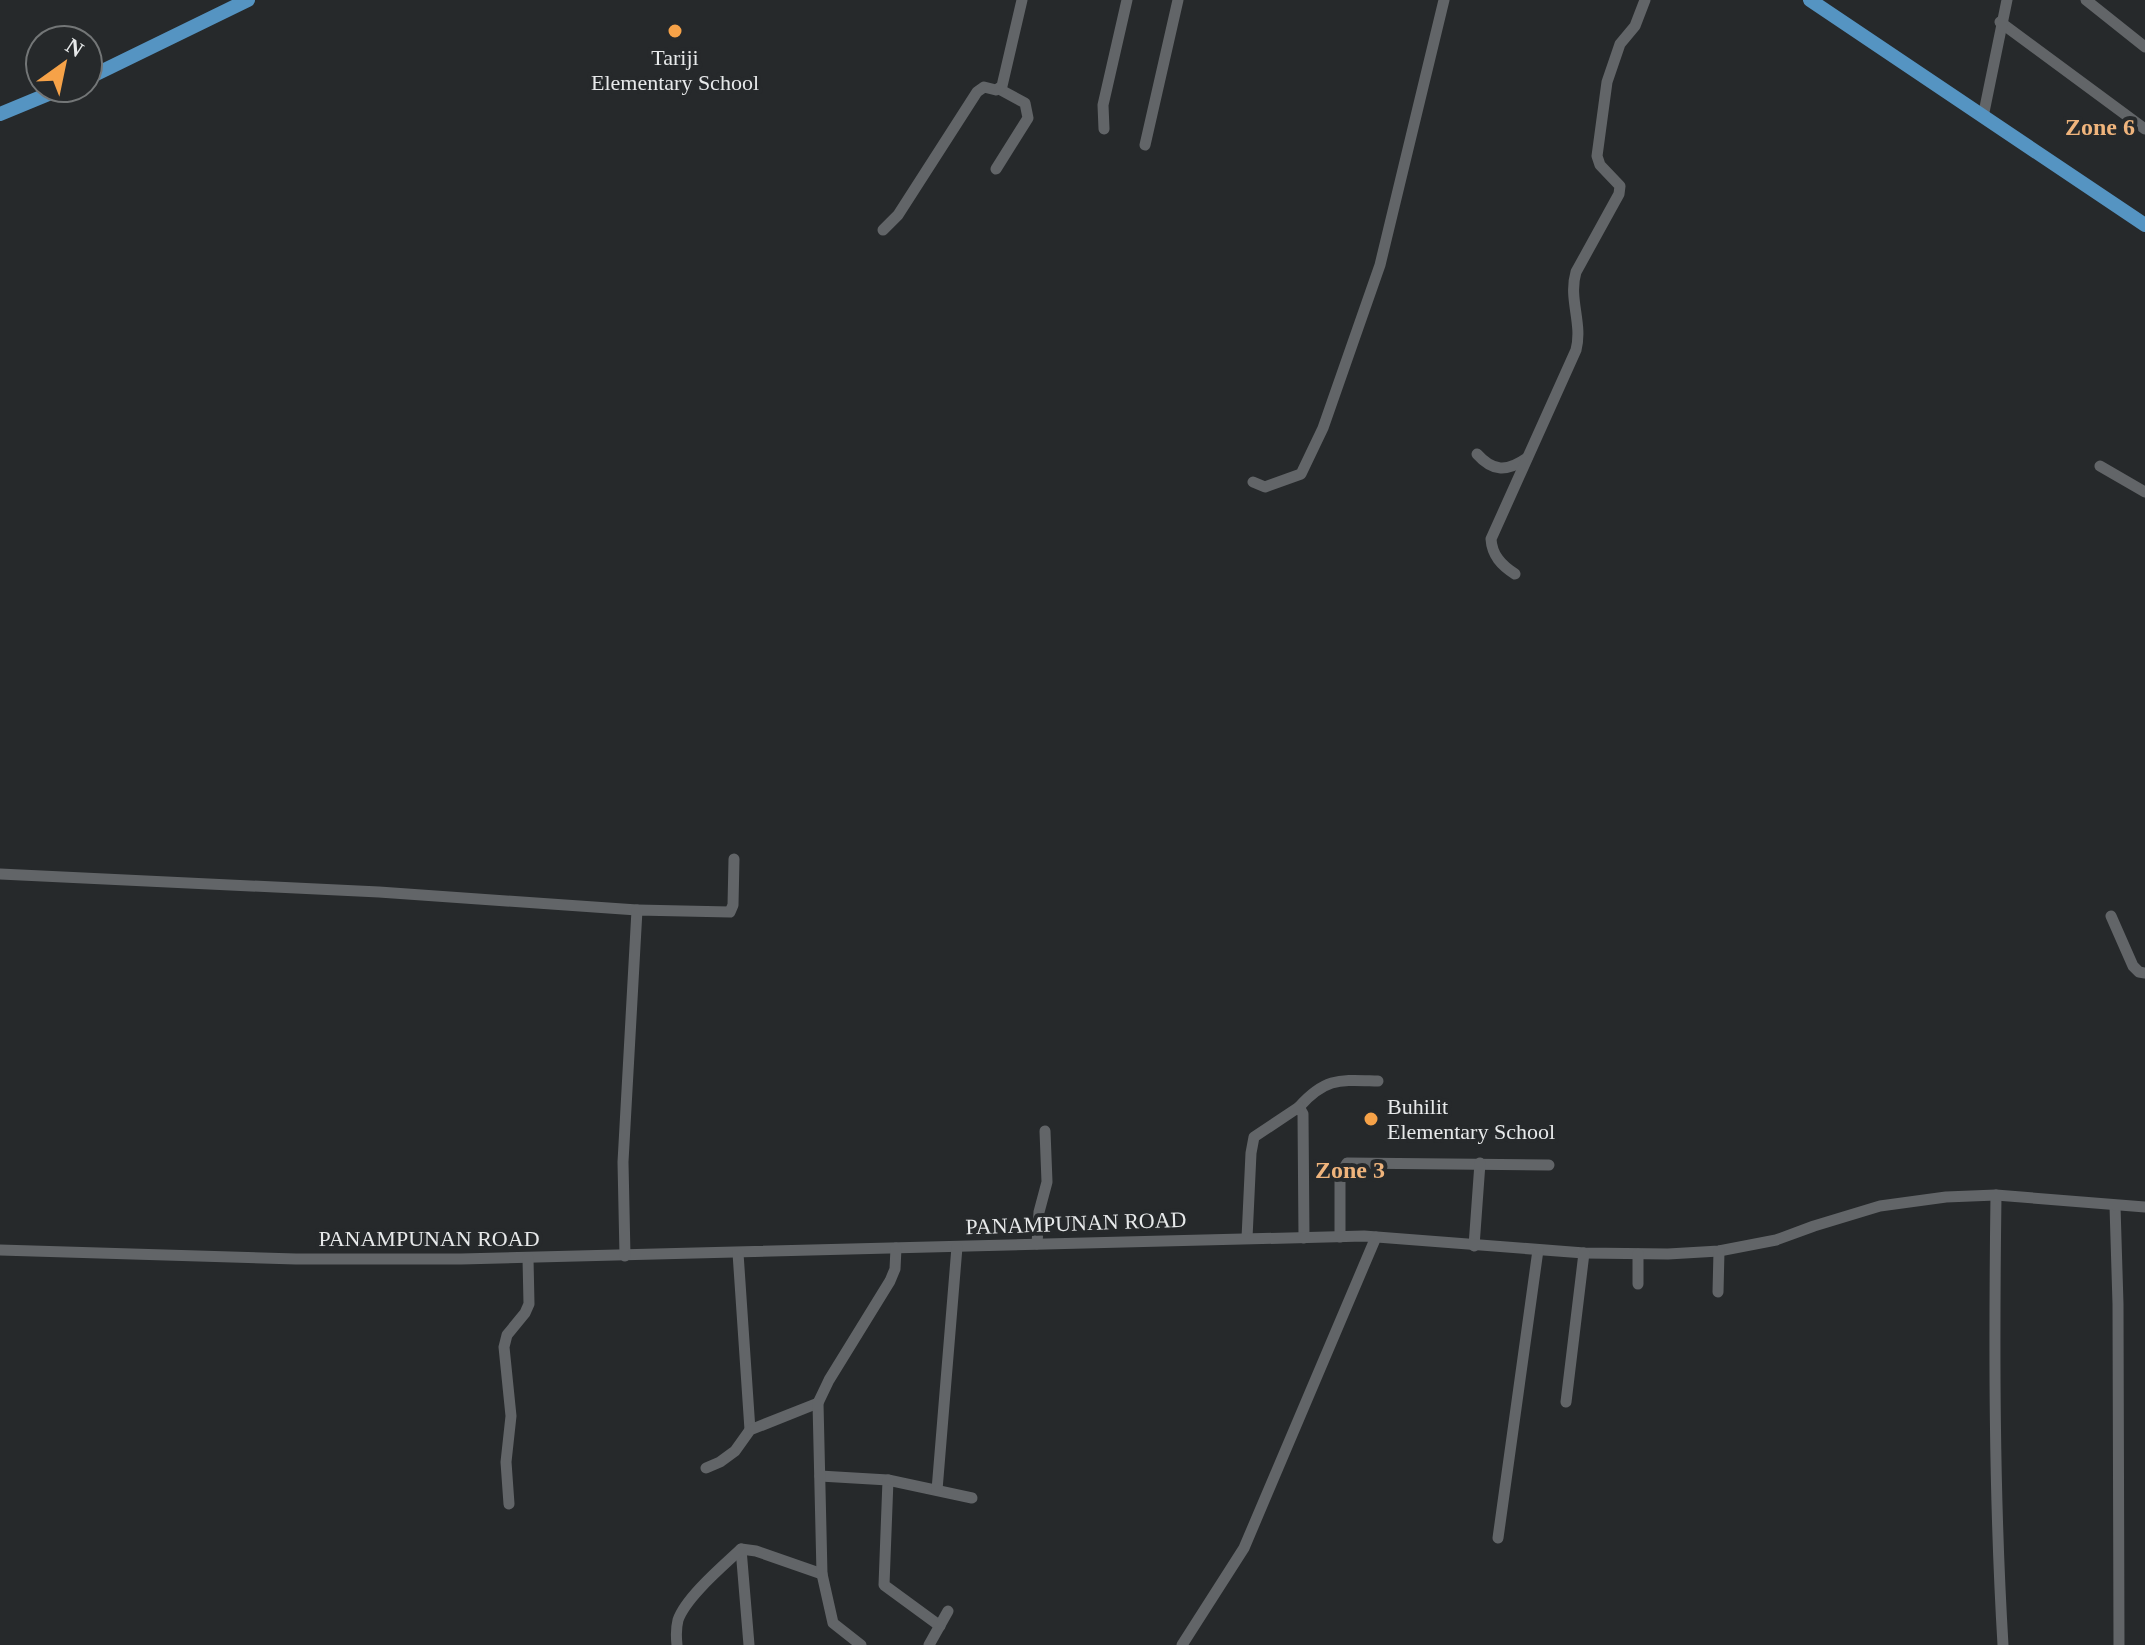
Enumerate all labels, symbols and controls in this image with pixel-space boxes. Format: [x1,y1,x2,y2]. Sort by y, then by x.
marker: Tariji Elementary School [666,22,684,40]
north arrow [24,24,104,104]
text: N [61,33,88,63]
place label: Tariji Elementary School [591,45,759,95]
district label: Zone 6 [2065,114,2135,140]
place label: Buhilit Elementary School [1387,1094,1555,1144]
marker: Buhilit Elementary School [1362,1110,1380,1128]
district label: Zone 3 [1315,1157,1385,1183]
street label: PANAMPUNAN ROAD [965,1207,1187,1239]
street label: PANAMPUNAN ROAD [318,1226,540,1251]

